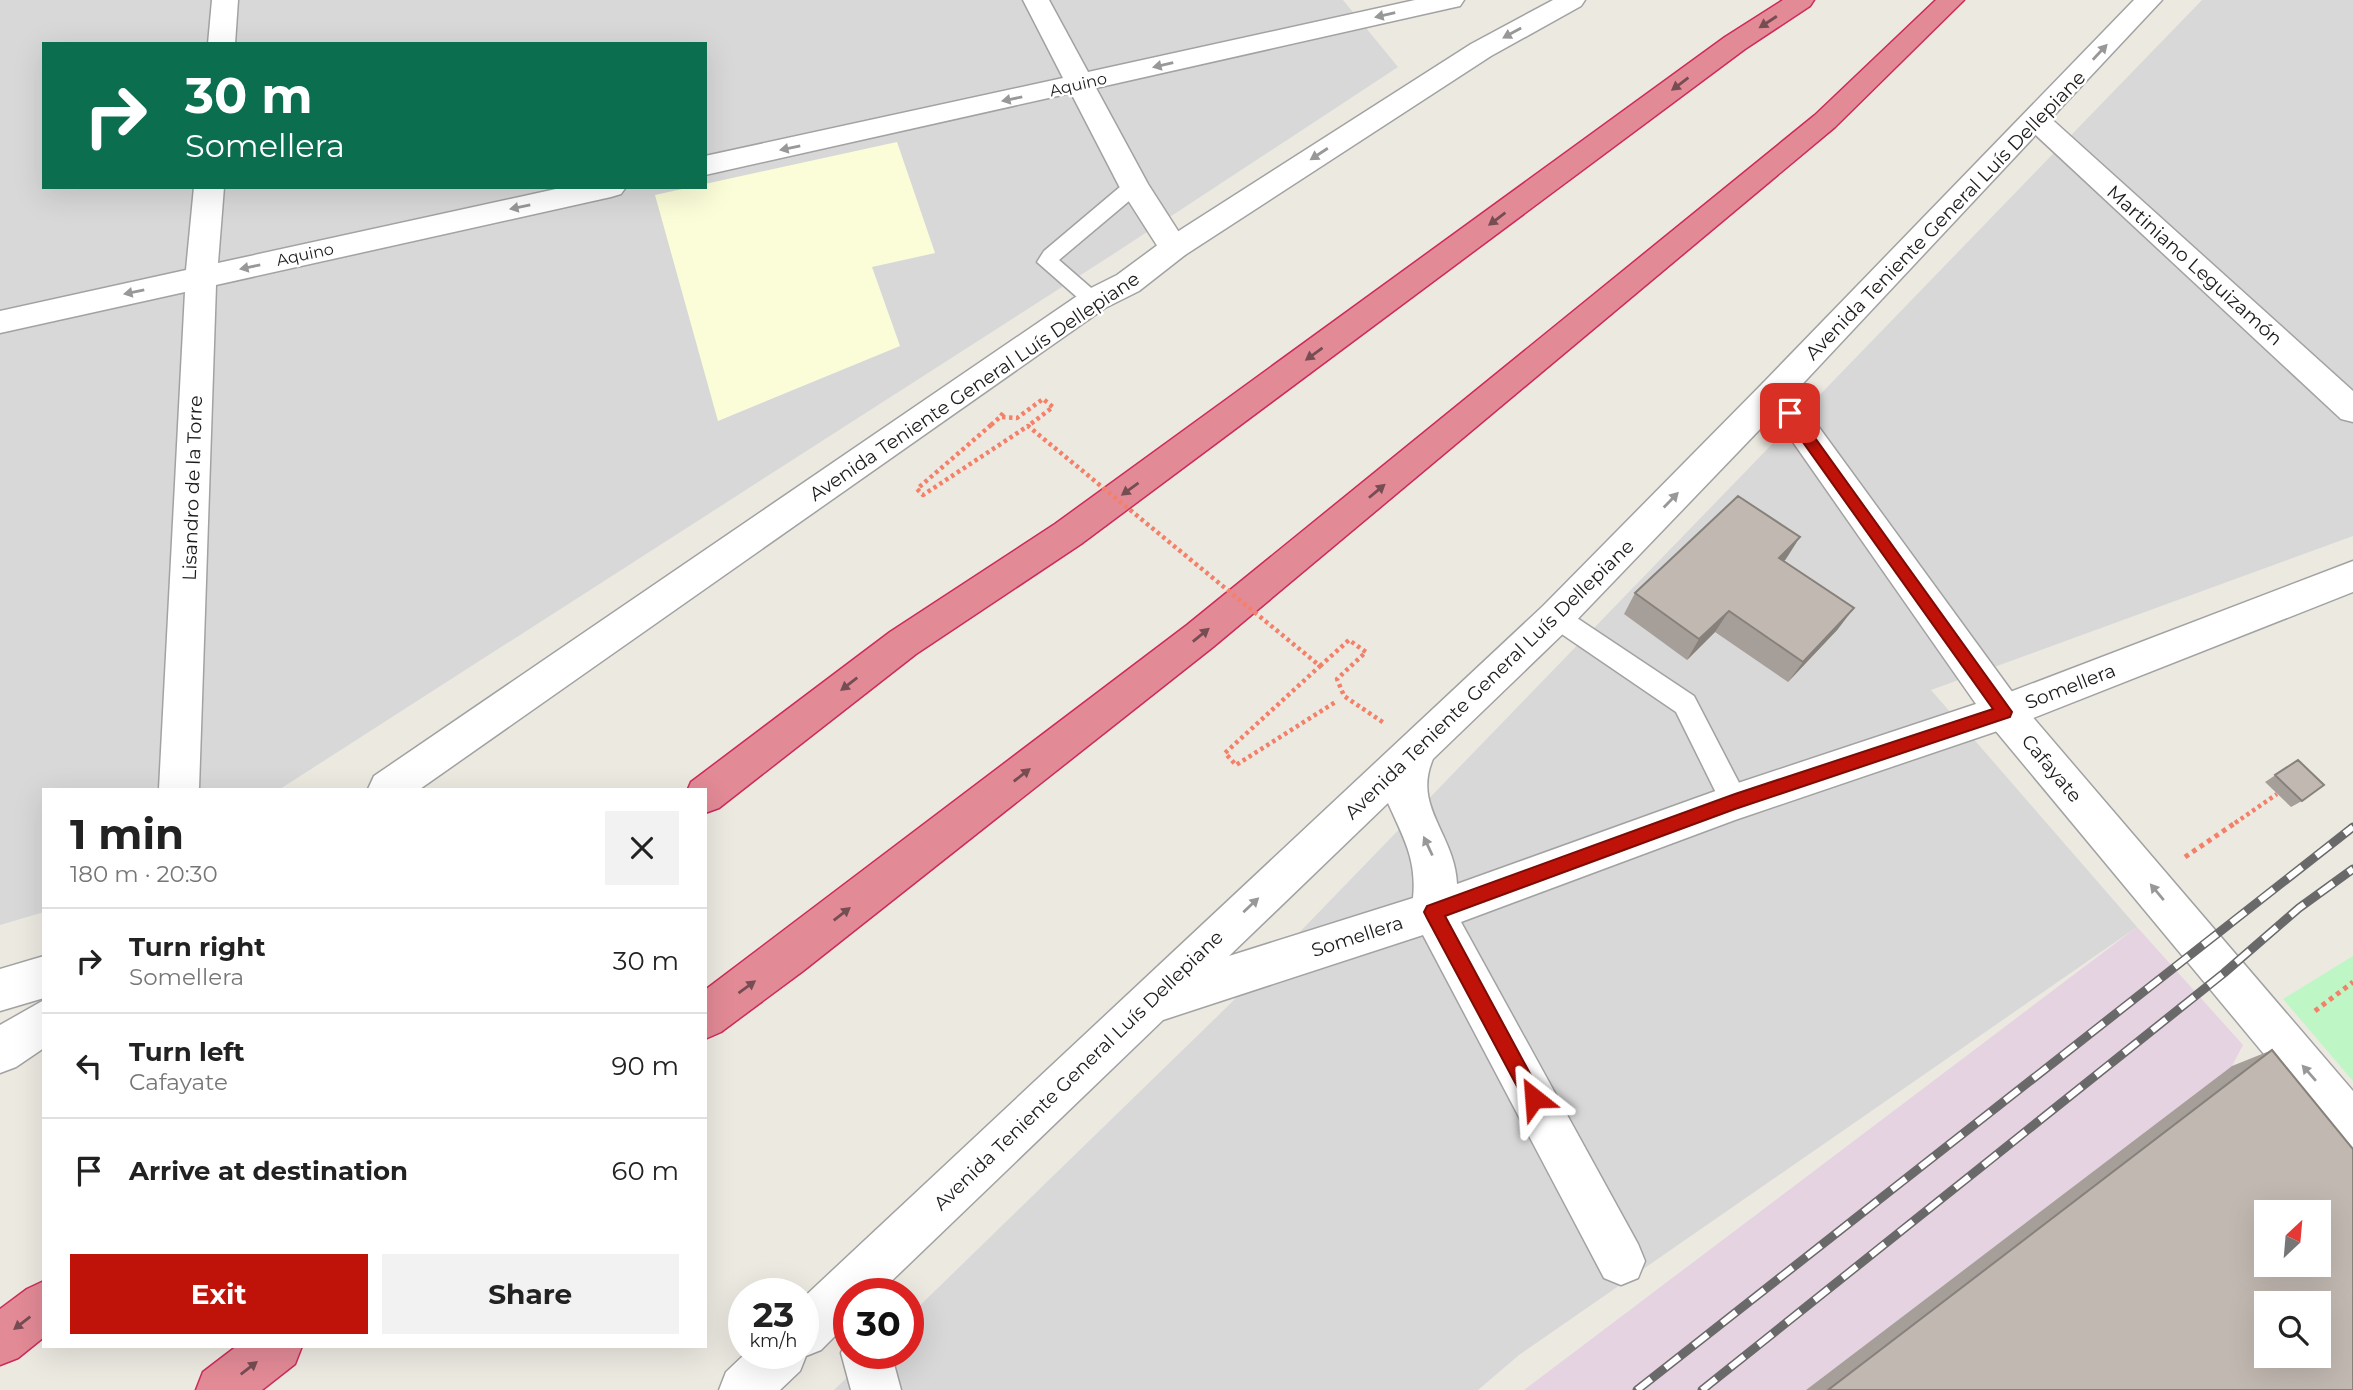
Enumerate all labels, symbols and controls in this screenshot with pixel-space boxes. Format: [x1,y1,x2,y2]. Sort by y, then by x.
one-way arrow [1374,10,1396,21]
one-way arrow [1758,15,1778,28]
one-way arrow [1502,27,1521,39]
one-way arrow [2091,44,2107,61]
one-way arrow [1152,60,1174,71]
text: 30 m [185,66,313,125]
street label: Avenida Teniente General Luís Dellepiane [1800,66,2090,365]
street label: Aquino [1048,69,1109,100]
icon: right [70,70,161,161]
one-way arrow [1671,76,1689,90]
one-way arrow [1001,94,1023,105]
text: Somellera [185,126,345,165]
one-way arrow [779,142,801,153]
one-way arrow [1310,148,1329,161]
street label: Martiniano Leguizamón [2102,180,2287,350]
one-way arrow [509,202,531,213]
one-way arrow [1488,212,1506,226]
street label: Aquino [275,239,336,270]
one-way arrow [239,261,261,272]
street label: Avenida Teniente General Luís Dellepiane [805,267,1144,506]
one-way arrow [123,287,145,298]
one-way arrow [1305,347,1323,361]
pin [1760,383,1820,443]
icon: arrive [1771,394,1809,432]
street label: Lisandro de la Torre [178,395,207,581]
one-way arrow [1121,481,1139,495]
one-way arrow [1367,483,1385,498]
one-way arrow [1663,492,1679,509]
street label: Avenida Teniente General Luís Dellepiane [1340,534,1639,824]
one-way arrow [1192,628,1210,643]
street label: Somellera [2022,659,2119,714]
one-way arrow [840,677,858,691]
street label: Cafayate [2017,730,2087,807]
one-way arrow [1012,767,1030,782]
text: 1 min [70,808,184,860]
button: close [605,811,679,885]
one-way arrow [1422,836,1433,856]
text: 180 m · 20:30 [70,860,218,888]
one-way arrow [2149,884,2164,902]
one-way arrow [1242,898,1259,914]
one-way arrow [832,907,850,922]
street label: Somellera [1308,911,1406,962]
street label: Avenida Teniente General Luís Dellepiane [929,925,1228,1215]
text: Turn right [129,931,265,963]
icon: right [70,942,108,980]
text: 30 m [613,945,679,977]
text: Somellera [129,963,244,991]
one-way arrow [737,979,755,994]
text: Turn left [129,1036,245,1068]
icon: left [70,1047,108,1085]
text: 90 m [612,1050,679,1082]
position arrow [1497,1061,1571,1135]
one-way arrow [2302,1065,2317,1082]
text: Cafayate [129,1068,228,1096]
icon: arrive [70,1152,108,1190]
text: Arrive at destination [129,1155,408,1187]
text: 60 m [612,1155,679,1187]
north arrow [2254,1200,2331,1278]
map controls [2254,1200,2331,1368]
button: Exit [70,1254,368,1334]
button: Share [382,1254,679,1334]
speed limit sign: 30 [833,1278,924,1369]
button: search [2254,1291,2331,1368]
text: 23 [753,1293,794,1336]
one-way arrow [13,1316,31,1330]
text: km/h [749,1330,798,1352]
one-way arrow [240,1360,258,1375]

